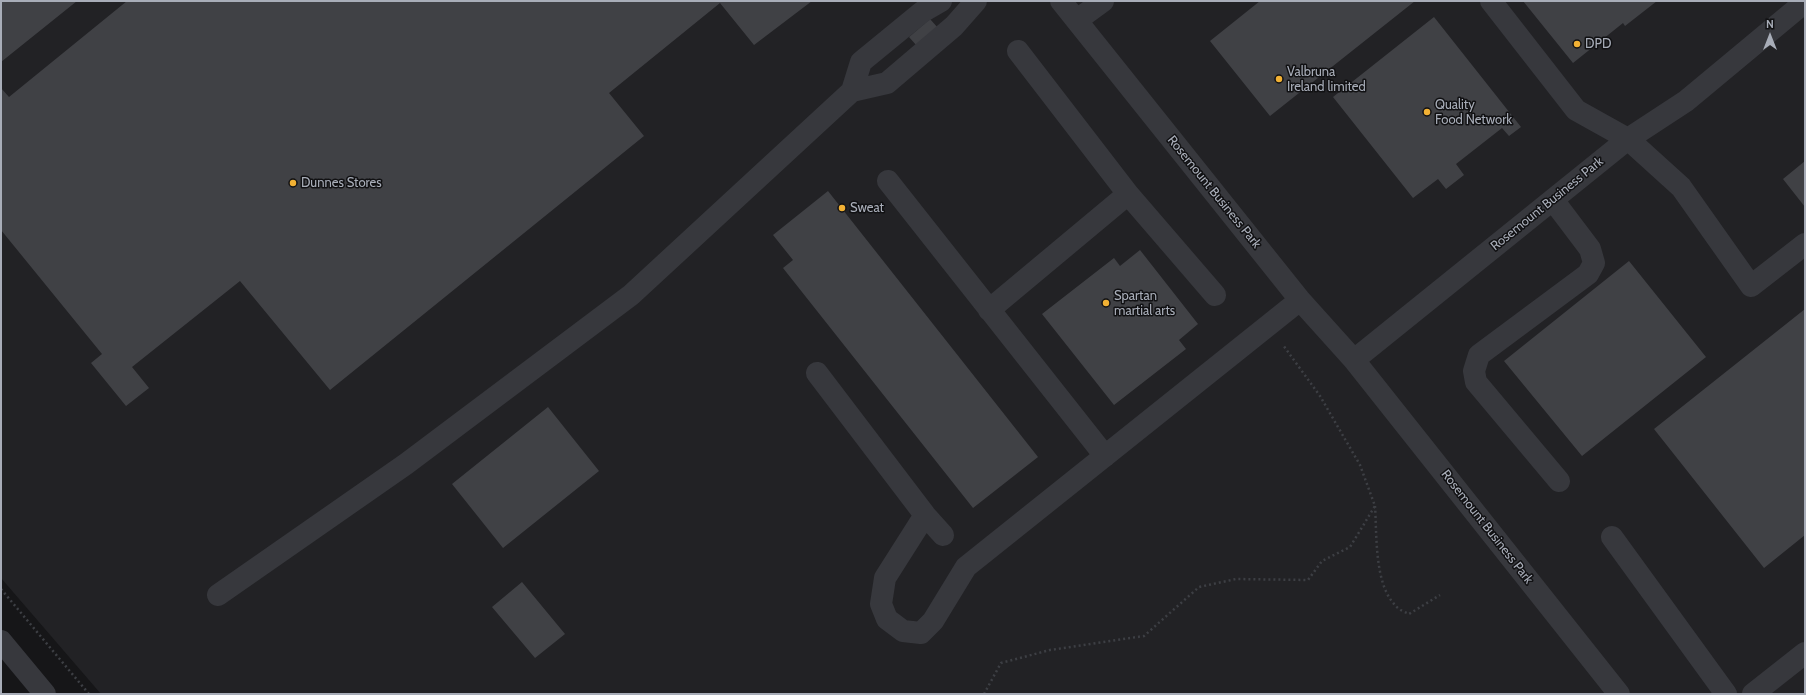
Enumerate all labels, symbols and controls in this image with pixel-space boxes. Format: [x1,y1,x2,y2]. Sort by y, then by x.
north arrow [1750,16,1790,56]
text: N [1766,17,1774,31]
place label: DPD [1585,36,1611,52]
marker: DPD [1572,39,1582,49]
place label: Valbruna Ireland limited [1287,64,1366,95]
marker: Valbruna Ireland limited [1274,74,1284,84]
place label: Quality Food Network [1435,97,1512,128]
marker: Quality Food Network [1422,107,1432,117]
street label: Rosemount Business Park [1164,133,1264,251]
street label: Rosemount Business Park [1488,154,1606,254]
place label: Dunnes Stores [301,175,382,191]
marker: Dunnes Stores [288,178,298,188]
place label: Sweat [850,200,884,216]
marker: Sweat [837,203,847,213]
place label: Spartan martial arts [1114,288,1175,319]
marker: Spartan martial arts [1101,298,1111,308]
street label: Rosemount Business Park [1438,467,1536,587]

